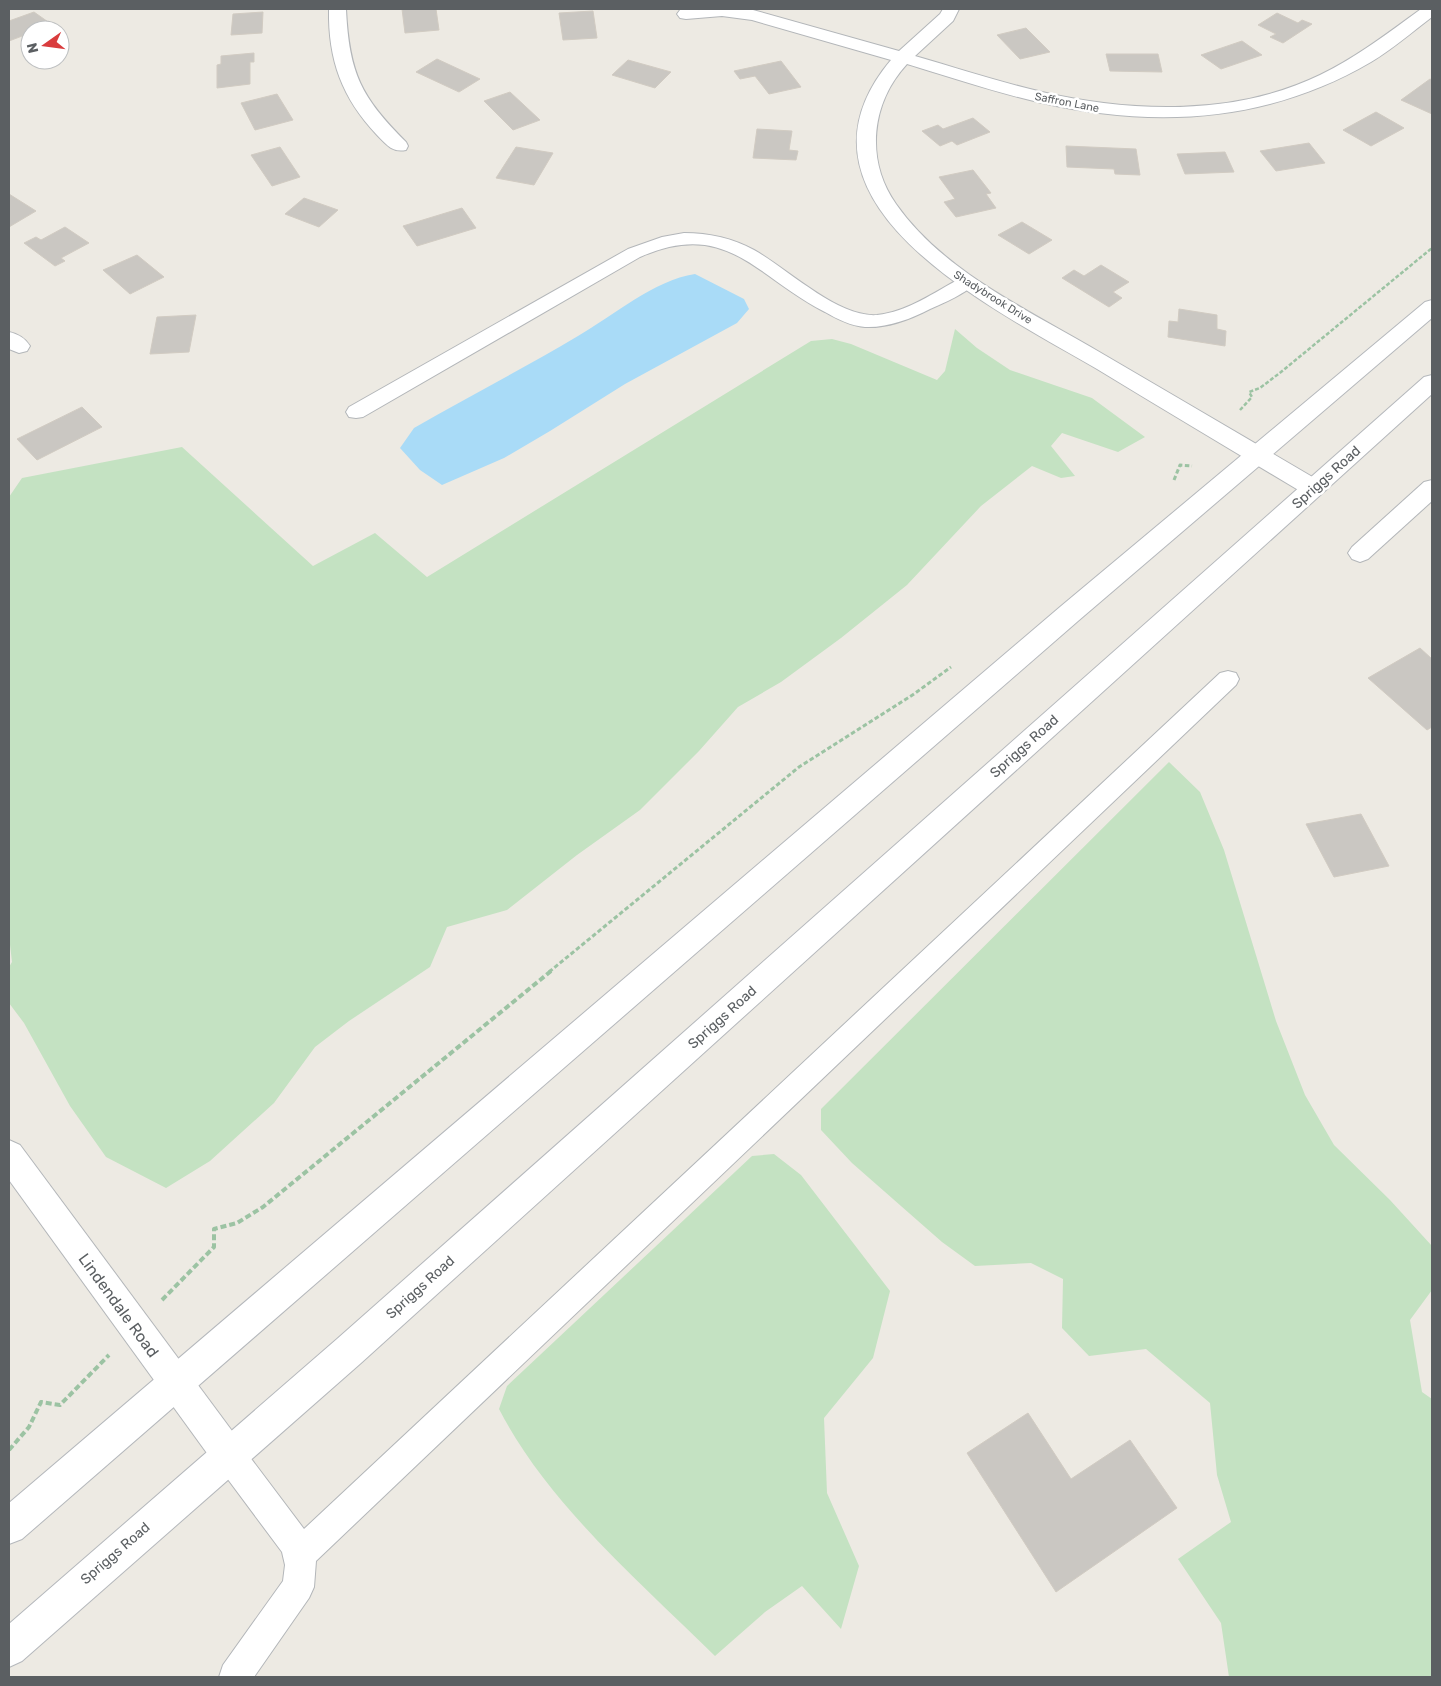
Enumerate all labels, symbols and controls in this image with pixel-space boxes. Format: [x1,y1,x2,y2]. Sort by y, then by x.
north arrow [20,20,70,70]
text: N [23,41,42,55]
street label: Saffron Lane [1034,90,1100,115]
street label: Shadybrook Drive [951,268,1034,327]
street label: Spriggs Road [1289,442,1364,513]
street label: Spriggs Road [987,711,1062,782]
street label: Spriggs Road [685,982,760,1053]
street label: Lindendale Road [75,1250,163,1361]
street label: Spriggs Road [383,1252,458,1323]
street label: Spriggs Road [77,1519,153,1588]

